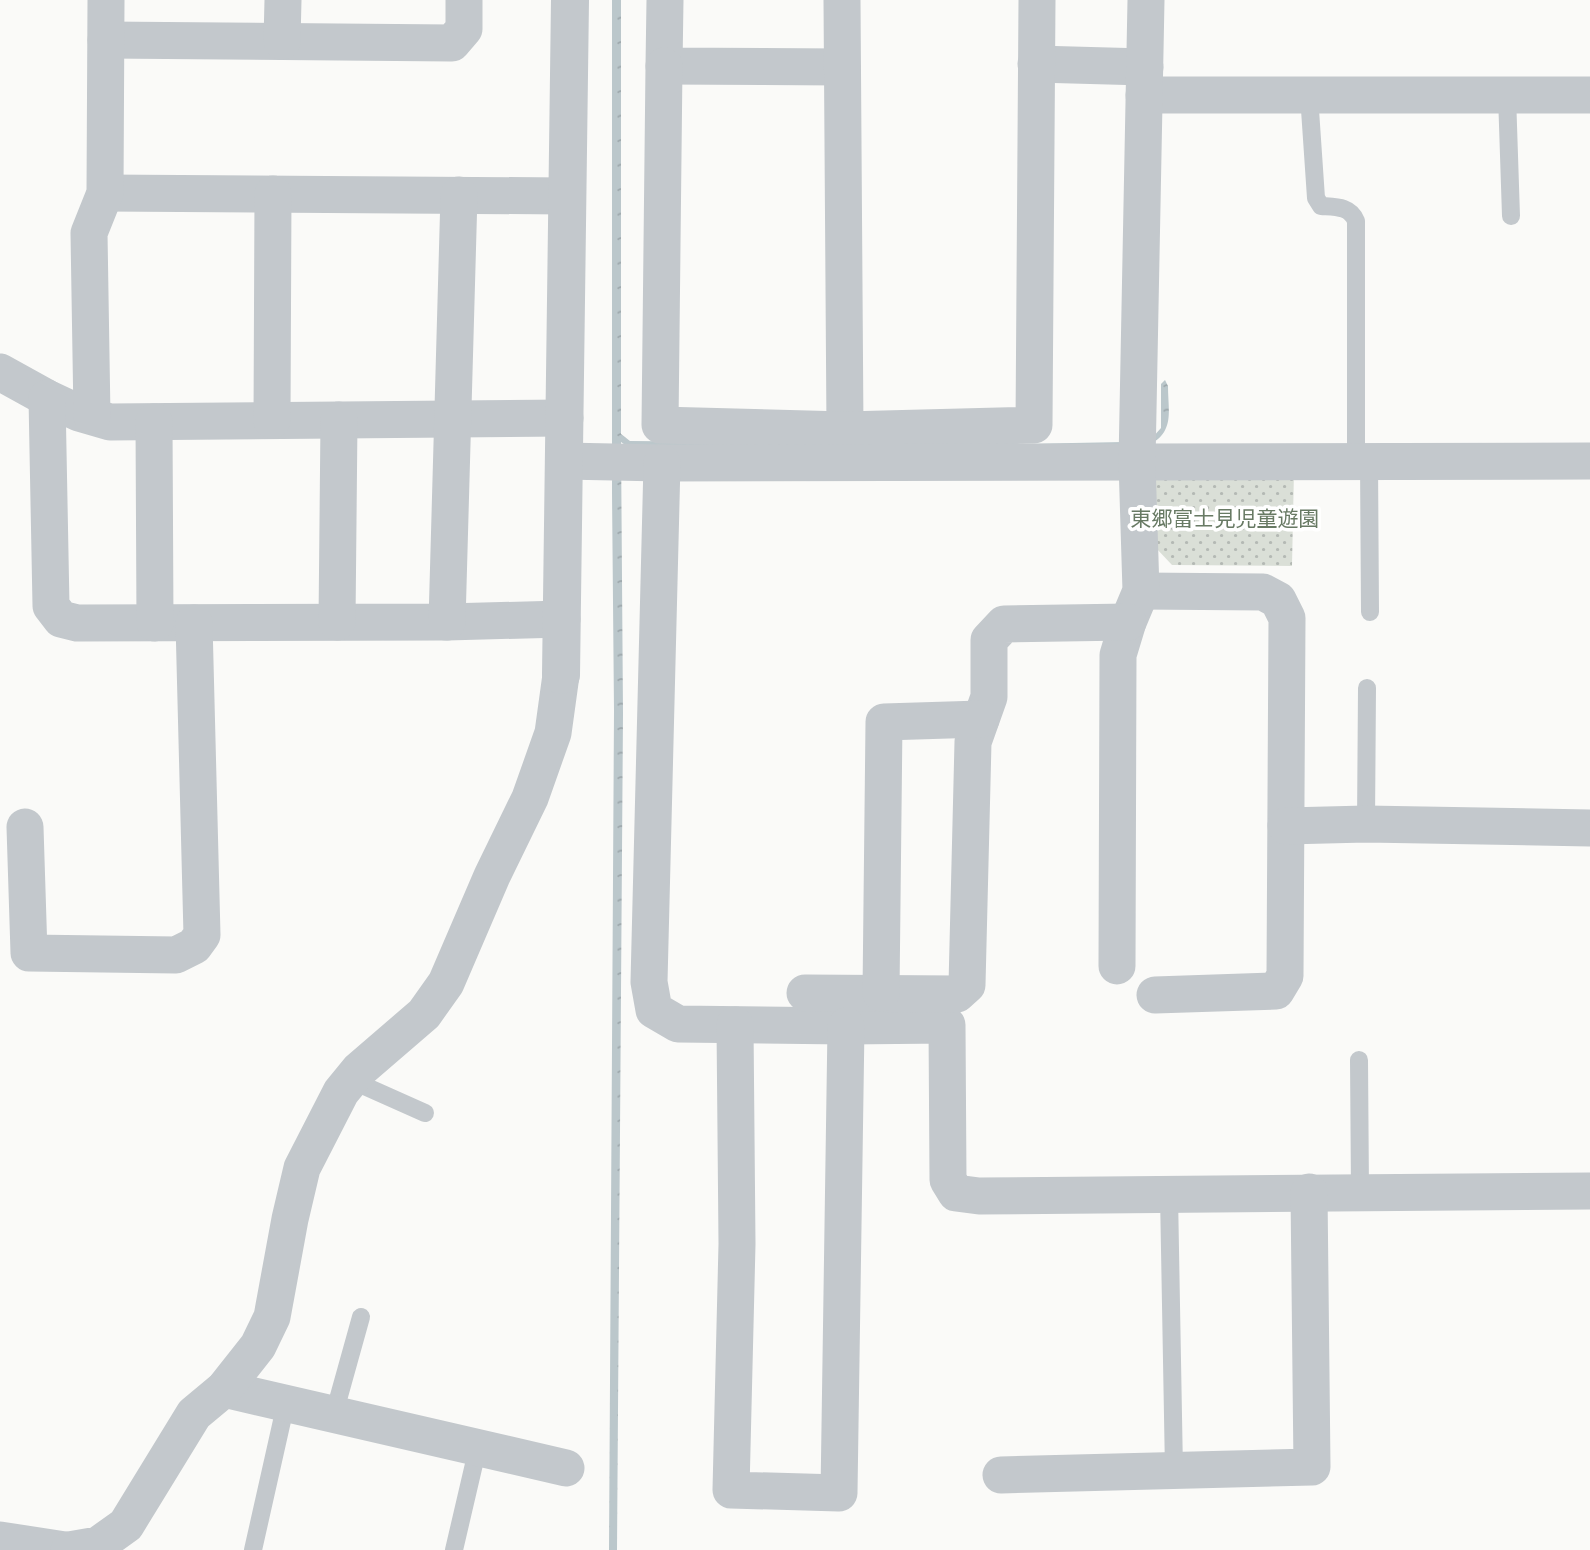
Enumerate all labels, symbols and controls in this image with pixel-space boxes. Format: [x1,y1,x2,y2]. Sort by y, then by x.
park label: 東郷富士見児童遊園 [1131,506,1320,530]

